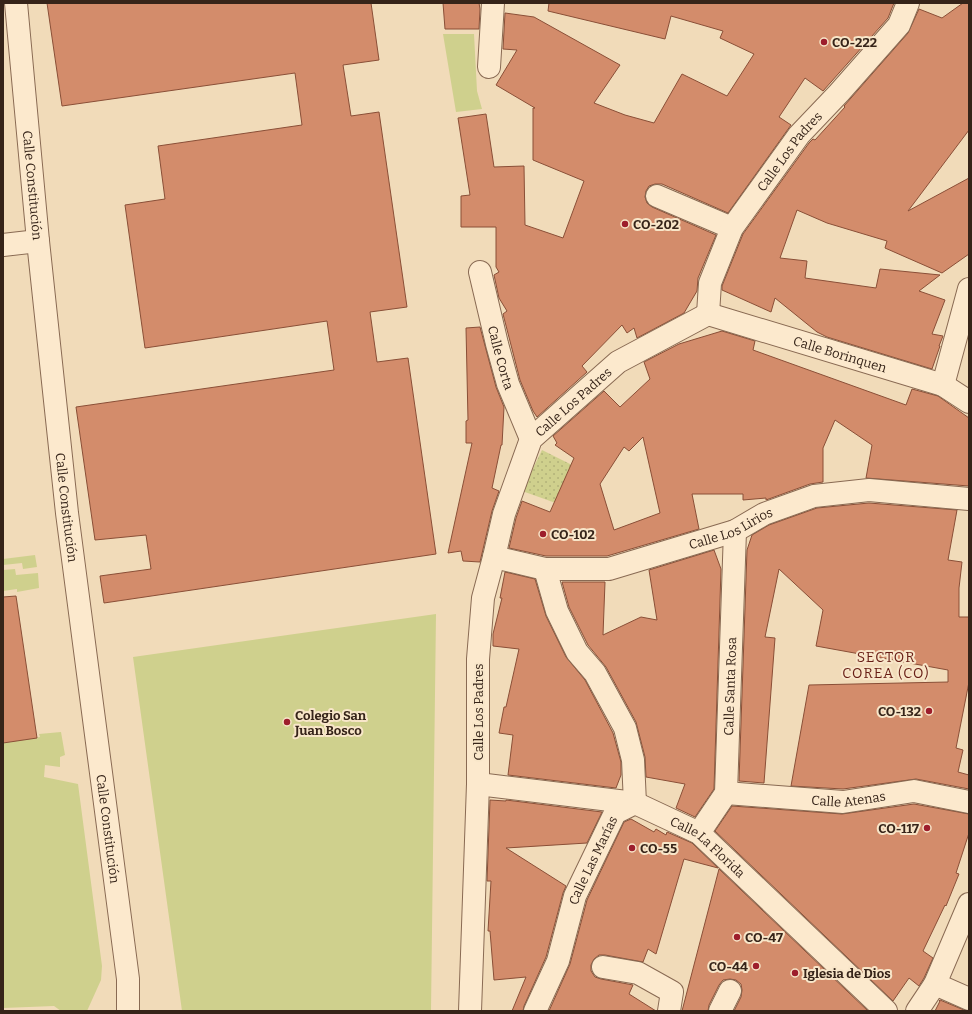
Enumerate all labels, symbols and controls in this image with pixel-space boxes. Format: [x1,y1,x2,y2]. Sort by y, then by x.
place label: CO-222 [832,35,877,50]
marker: CO-222 [819,37,829,47]
street label: Calle Los Padres [754,109,825,194]
street label: Calle Constitución [20,130,45,241]
place label: CO-202 [633,217,679,232]
marker: CO-202 [620,219,630,229]
street label: Calle Corta [485,324,516,392]
street label: Calle Borinquen [791,333,889,376]
street label: Calle Los Padres [532,364,615,440]
street label: Calle Constitución [53,452,80,564]
street label: Calle Los Lirios [687,505,775,552]
place label: CO-102 [551,527,595,542]
marker: CO-102 [538,529,548,539]
street label: Calle Santa Rosa [721,637,739,736]
district label: SECTOR COREA (CO) [842,649,930,682]
street label: Calle Los Padres [471,664,486,760]
place label: CO-132 [878,704,921,719]
marker: CO-132 [924,706,934,716]
place label: Colegio San Juan Bosco [294,708,367,738]
marker: Colegio San Juan Bosco [282,717,292,727]
street label: Calle Constitución [93,773,123,885]
street label: Calle Atenas [811,789,887,810]
street label: Calle Las Marías [566,814,620,906]
street label: Calle La Florida [668,814,748,881]
place label: CO-117 [878,821,919,836]
marker: CO-117 [922,823,932,833]
place label: CO-55 [640,841,677,856]
marker: CO-55 [627,843,637,853]
place label: CO-47 [745,930,783,945]
marker: CO-47 [732,932,742,942]
place label: CO-44 [709,959,748,974]
marker: CO-44 [751,961,761,971]
place label: Iglesia de Dios [803,966,891,981]
marker: Iglesia de Dios [790,968,800,978]

